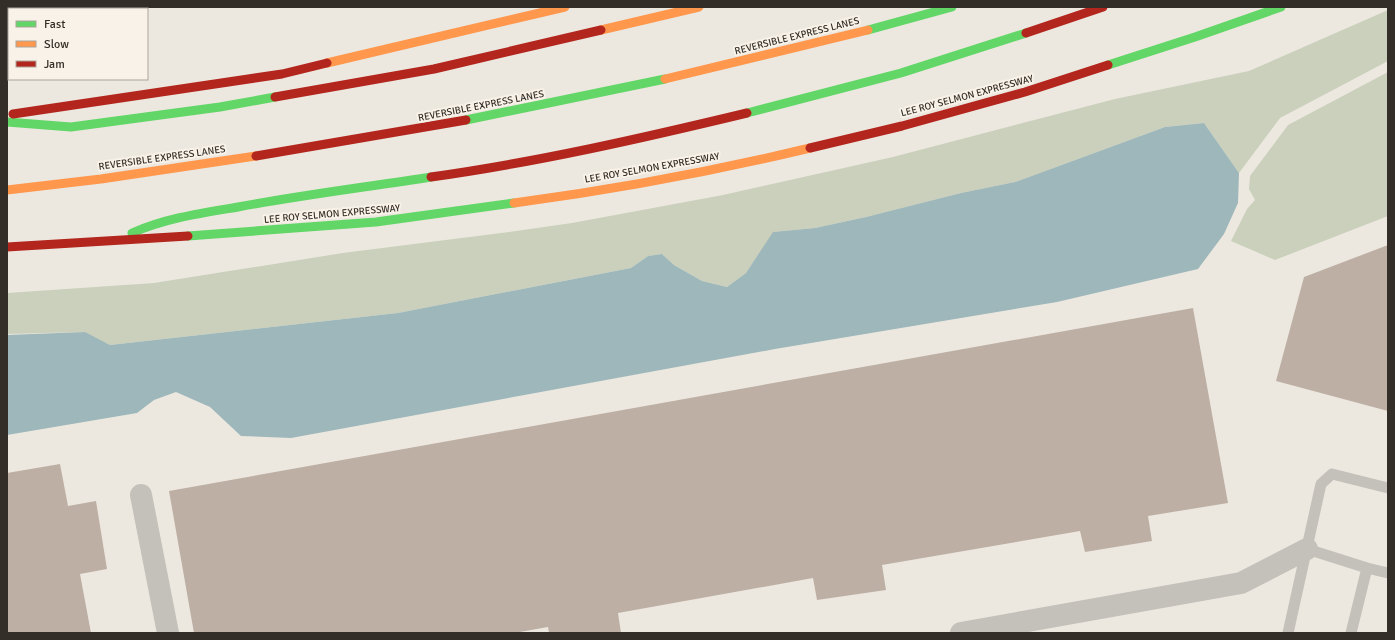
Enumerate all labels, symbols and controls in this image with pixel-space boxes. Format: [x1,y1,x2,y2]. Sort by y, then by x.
legend [8,8,148,80]
street label: REVERSIBLE EXPRESS LANES [733,15,861,57]
text: Fast [44,17,65,32]
text: Slow [44,37,69,52]
text: Jam [44,57,65,72]
street label: LEE ROY SELMON EXPRESSWAY [899,73,1035,119]
street label: REVERSIBLE EXPRESS LANES [417,88,545,124]
street label: REVERSIBLE EXPRESS LANES [98,143,227,173]
street label: LEE ROY SELMON EXPRESSWAY [584,150,720,186]
street label: LEE ROY SELMON EXPRESSWAY [263,202,401,226]

